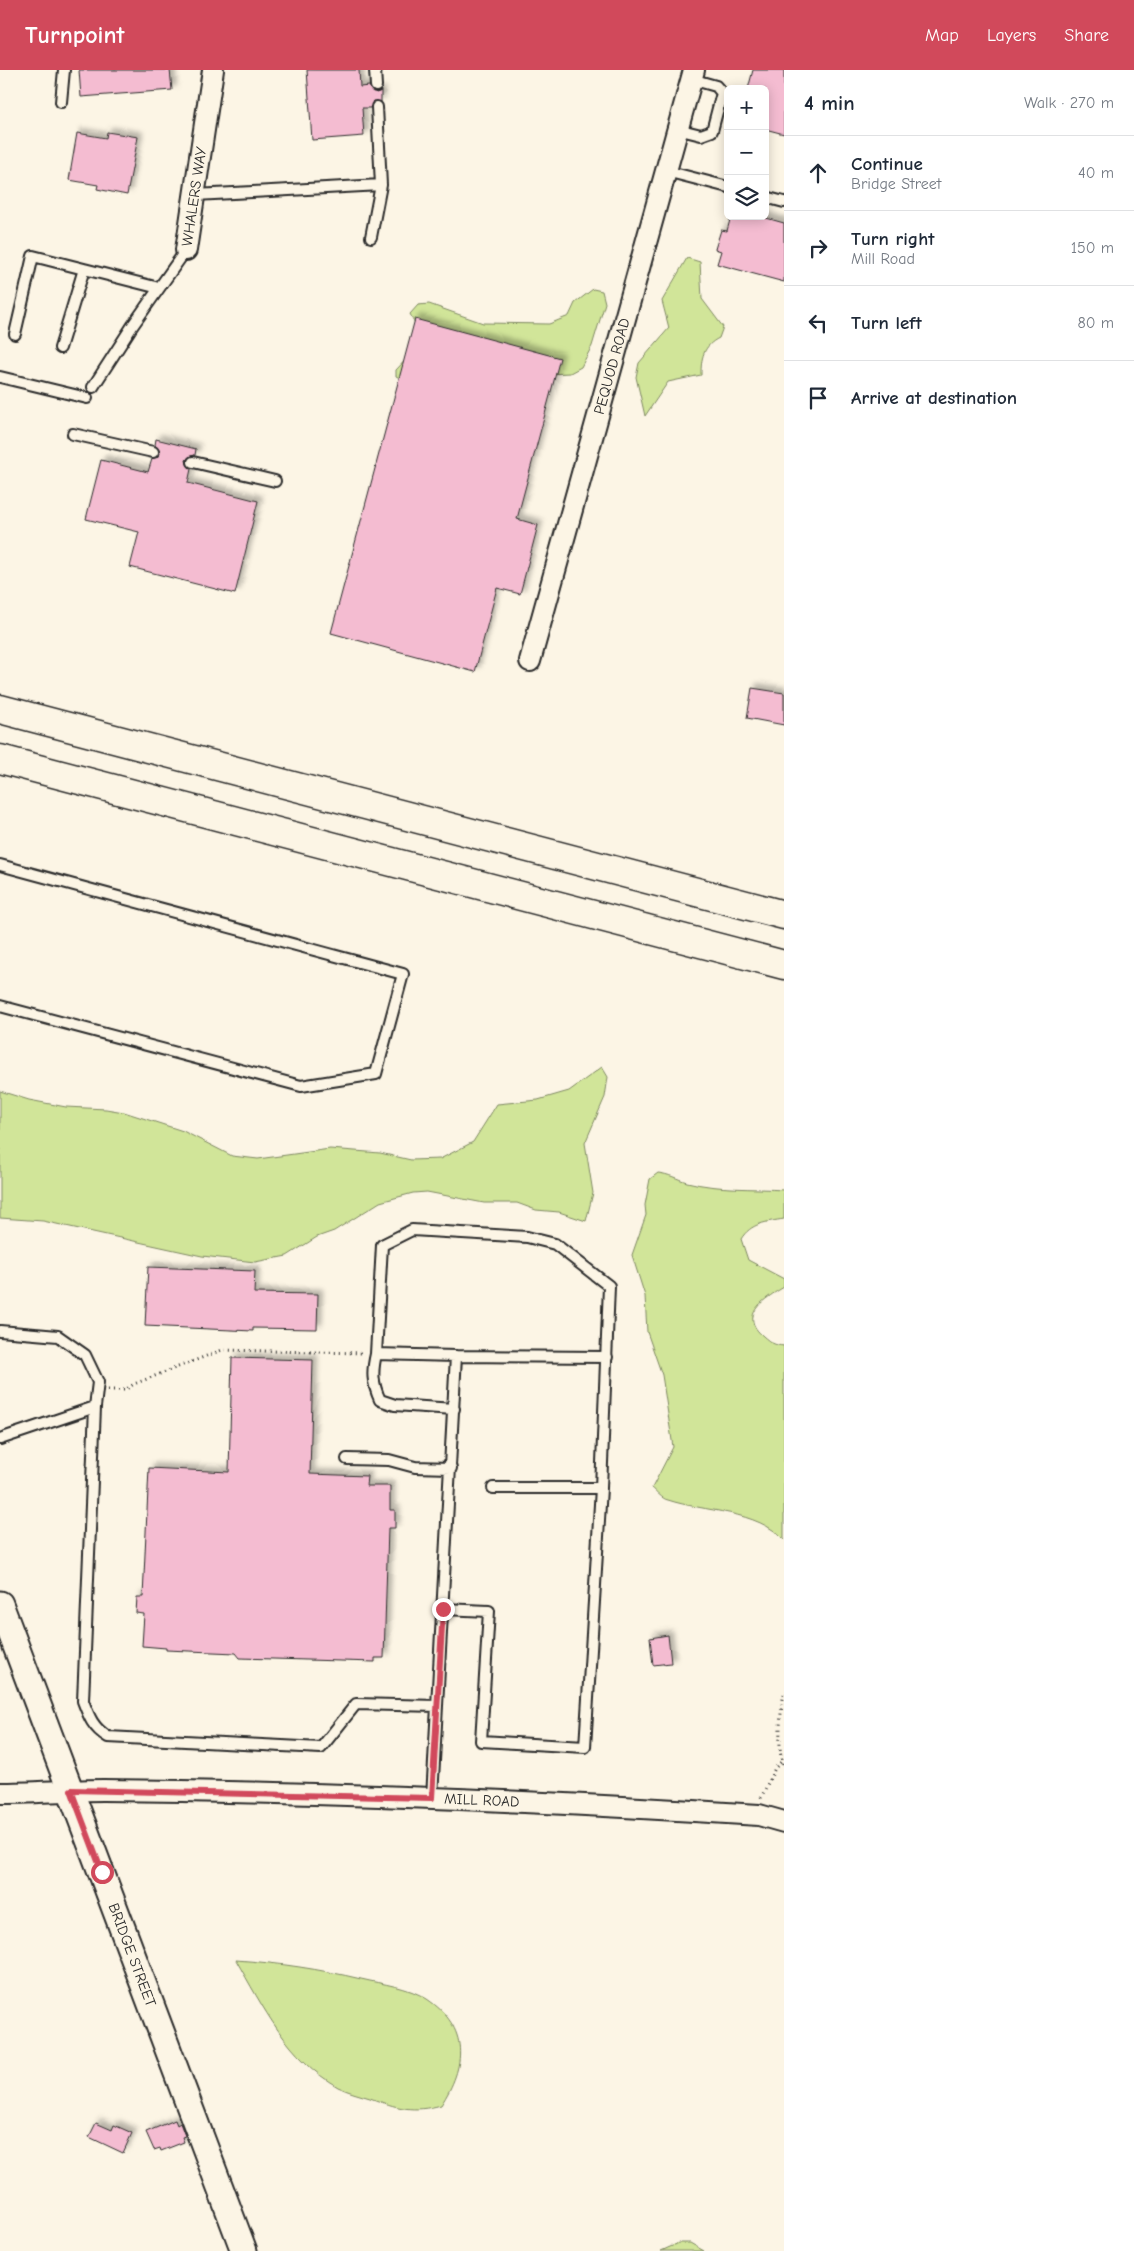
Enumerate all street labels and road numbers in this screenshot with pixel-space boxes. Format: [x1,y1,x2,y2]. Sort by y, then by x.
street label: WHALERS WAY [178,146,210,248]
street label: PEQUOD ROAD [590,316,634,416]
street label: MILL ROAD [444,1790,520,1811]
street label: BRIDGE STREET [105,1901,160,2009]

